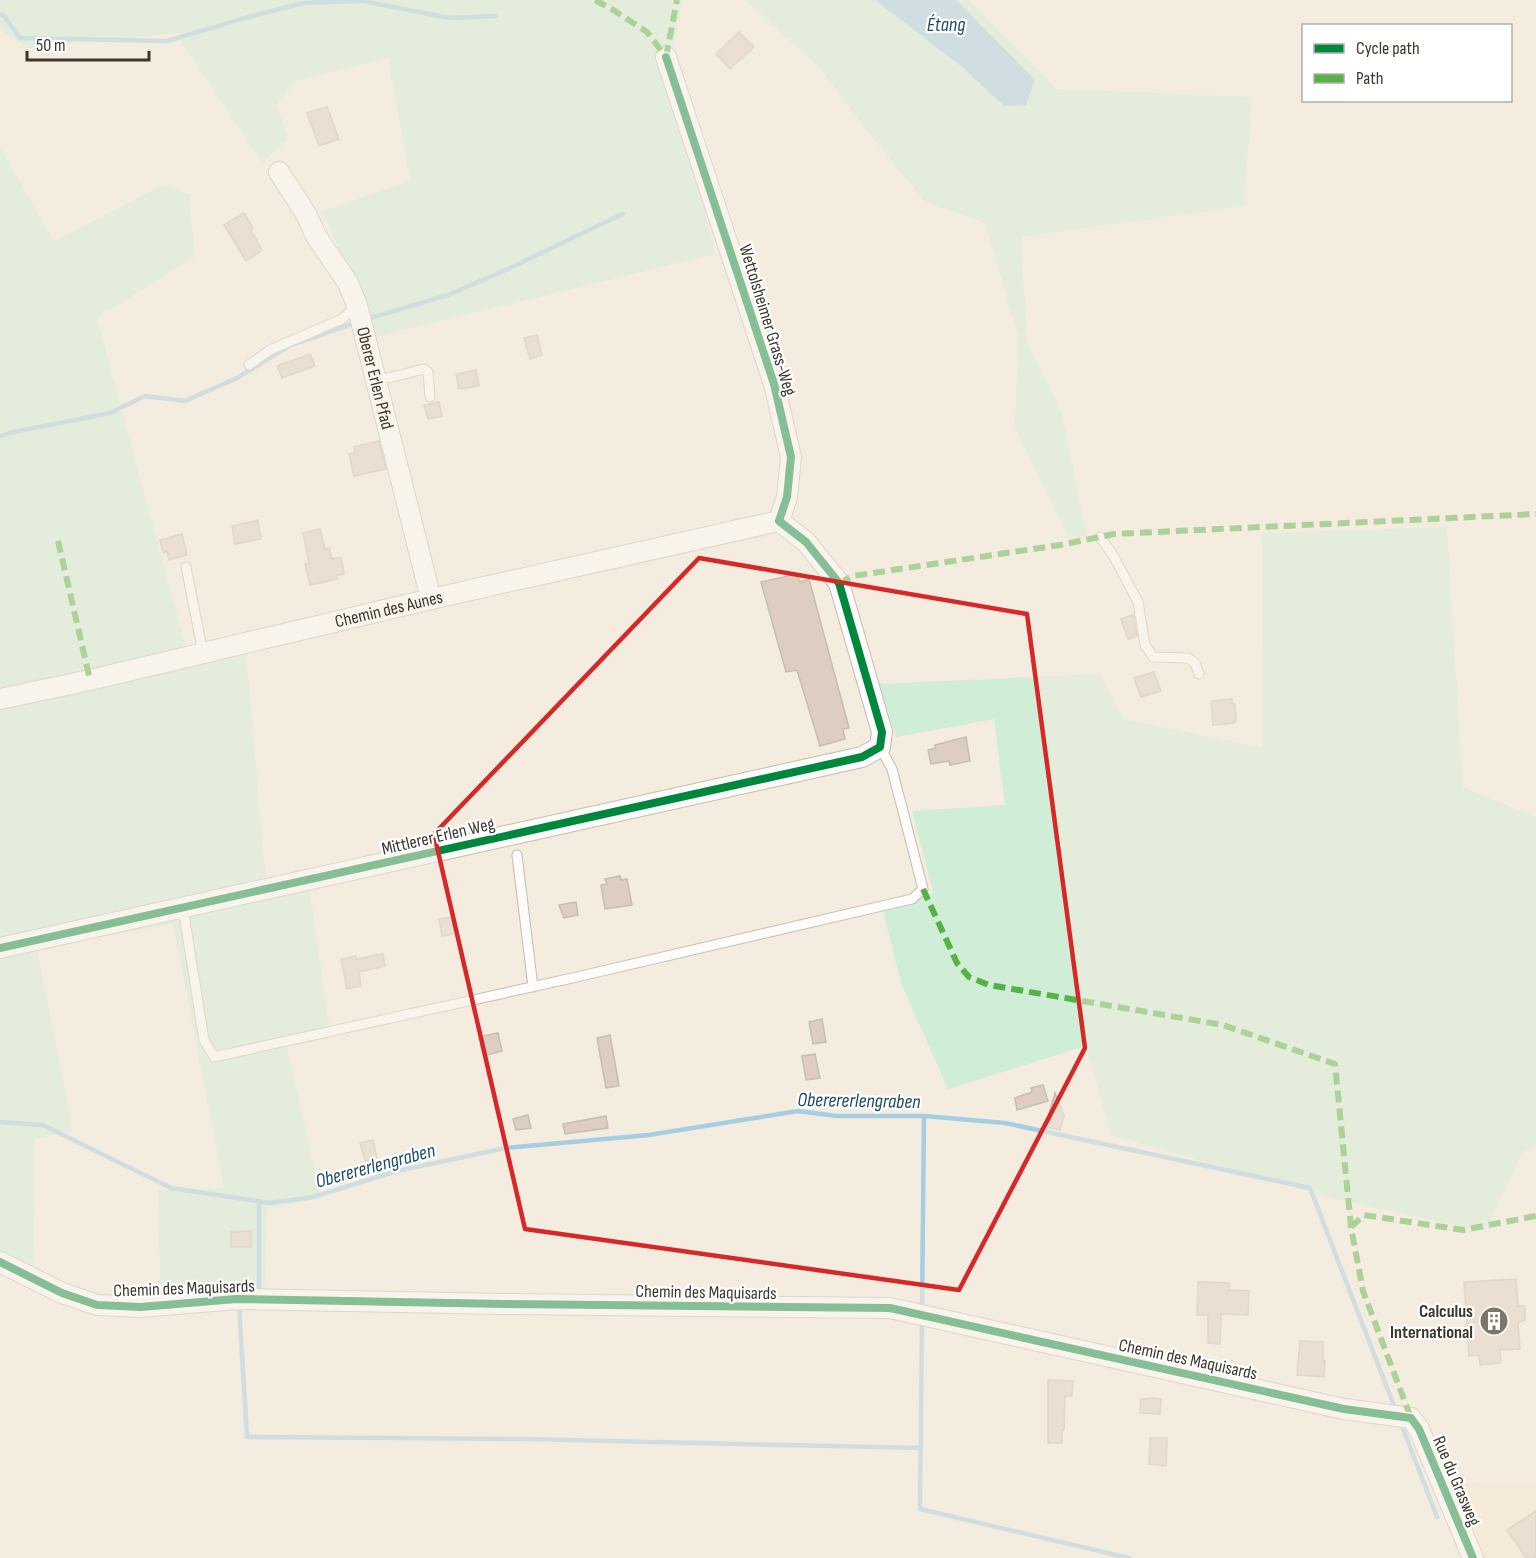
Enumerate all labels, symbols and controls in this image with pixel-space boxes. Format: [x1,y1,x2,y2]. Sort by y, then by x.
water label: Étang [927,13,965,37]
scale bar [27,24,148,62]
legend [1302,24,1512,102]
text: 50 m [36,35,66,56]
text: Cycle path [1356,38,1420,59]
text: Path [1356,68,1384,89]
street label: Wettolsheimer Grass-Weg [734,242,801,398]
street label: Oberer Erlen Pfad [352,325,398,432]
street label: Chemin des Aunes [333,587,445,632]
street label: Mittlerer Erlen Weg [380,813,497,860]
water label: Oberererlengraben [797,1088,921,1114]
water label: Oberererlengraben [313,1138,438,1193]
street label: Chemin des Maquisards [113,1276,255,1301]
street label: Chemin des Maquisards [635,1281,777,1304]
place label: Calculus International [1390,1301,1473,1343]
building icon: Calculus International [1478,1305,1510,1337]
street label: Chemin des Maquisards [1117,1335,1259,1384]
street label: Rue du Grasweg [1428,1433,1485,1529]

